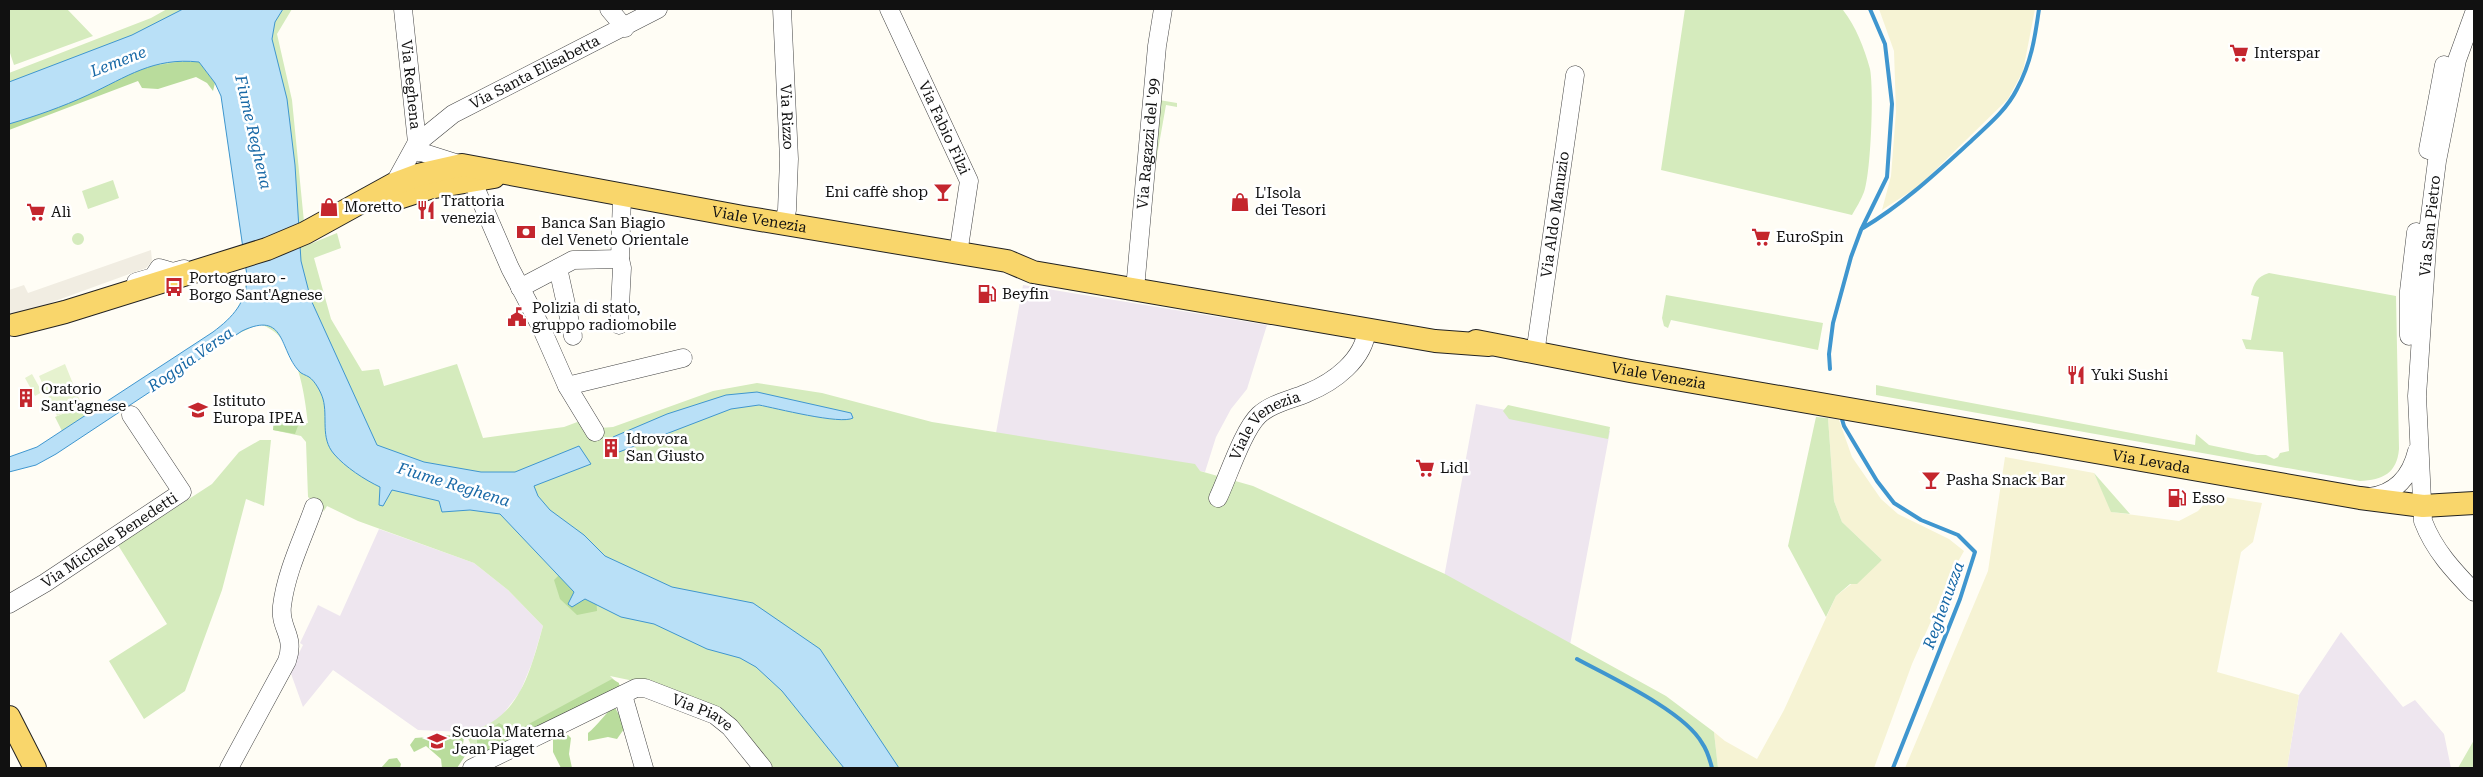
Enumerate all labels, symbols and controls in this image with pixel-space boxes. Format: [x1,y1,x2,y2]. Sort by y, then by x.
street label: Via Santa Elisabetta [467,31,603,113]
street label: Via Reghena [397,39,425,130]
water label: Lemene [87,42,149,81]
supermarket icon: Interspar [2228,42,2250,64]
place label: Interspar [2254,44,2320,62]
water label: Fiume Reghena [231,72,276,191]
street label: Via Ragazzi del '99 [1133,77,1163,210]
street label: Via Fabio Filzi [915,78,974,178]
street label: Via Rizzo [777,84,798,150]
street label: Via Aldo Manuzio [1537,150,1573,279]
street label: Via San Pietro [2416,174,2444,278]
bar icon: Eni caffè shop [932,181,954,203]
place label: Eni caffè shop [825,183,928,201]
place label: L'Isola dei Tesori [1255,184,1326,219]
shop icon: L'Isola dei Tesori [1229,191,1251,213]
place label: Trattoria venezia [441,192,504,227]
shop icon: Moretto [318,196,340,218]
place label: Moretto [344,198,402,216]
restaurant icon: Trattoria venezia [415,199,437,221]
supermarket icon: Alì [25,201,47,223]
street label: Viale Venezia [710,202,808,236]
place label: Alì [51,203,71,221]
place label: Banca San Biagio del Veneto Orientale [541,214,689,249]
bank icon: Banca San Biagio del Veneto Orientale [515,221,537,243]
supermarket icon: EuroSpin [1750,226,1772,248]
place label: EuroSpin [1776,228,1844,246]
place label: Portogruaro - Borgo Sant'Agnese [189,269,323,304]
bus stop icon: Portogruaro - Borgo Sant'Agnese [163,276,185,298]
fuel station icon: Beyfin [976,283,998,305]
place label: Beyfin [1002,285,1049,303]
place label: Polizia di stato, gruppo radiomobile [532,299,677,334]
public building icon: Polizia di stato, gruppo radiomobile [506,306,528,328]
water label: Roggia Versa [143,323,237,396]
street label: Viale Venezia [1610,359,1707,393]
restaurant icon: Yuki Sushi [2065,364,2087,386]
place label: Yuki Sushi [2091,366,2168,384]
place label: Oratorio Sant'agnese [41,380,126,415]
building icon: Oratorio Sant'agnese [15,387,37,409]
street label: Viale Venezia [1226,387,1302,463]
place label: Istituto Europa IPEA [213,392,304,427]
school or university icon: Istituto Europa IPEA [187,399,209,421]
place label: Idrovora San Giusto [626,430,705,465]
building icon: Idrovora San Giusto [600,437,622,459]
street label: Via Levada [2111,446,2192,477]
supermarket icon: Lidl [1414,457,1436,479]
water label: Fiume Reghena [394,458,513,511]
place label: Lidl [1440,459,1469,477]
bar icon: Pasha Snack Bar [1920,469,1942,491]
place label: Pasha Snack Bar [1946,471,2065,489]
fuel station icon: Esso [2166,487,2188,509]
street label: Via Michele Benedetti [38,488,181,592]
place label: Esso [2192,489,2225,507]
water label: Reghenuzza [1919,559,1968,652]
street label: Via Piave [669,690,737,735]
place label: Scuola Materna Jean Piaget [452,723,565,758]
school or university icon: Scuola Materna Jean Piaget [426,730,448,752]

